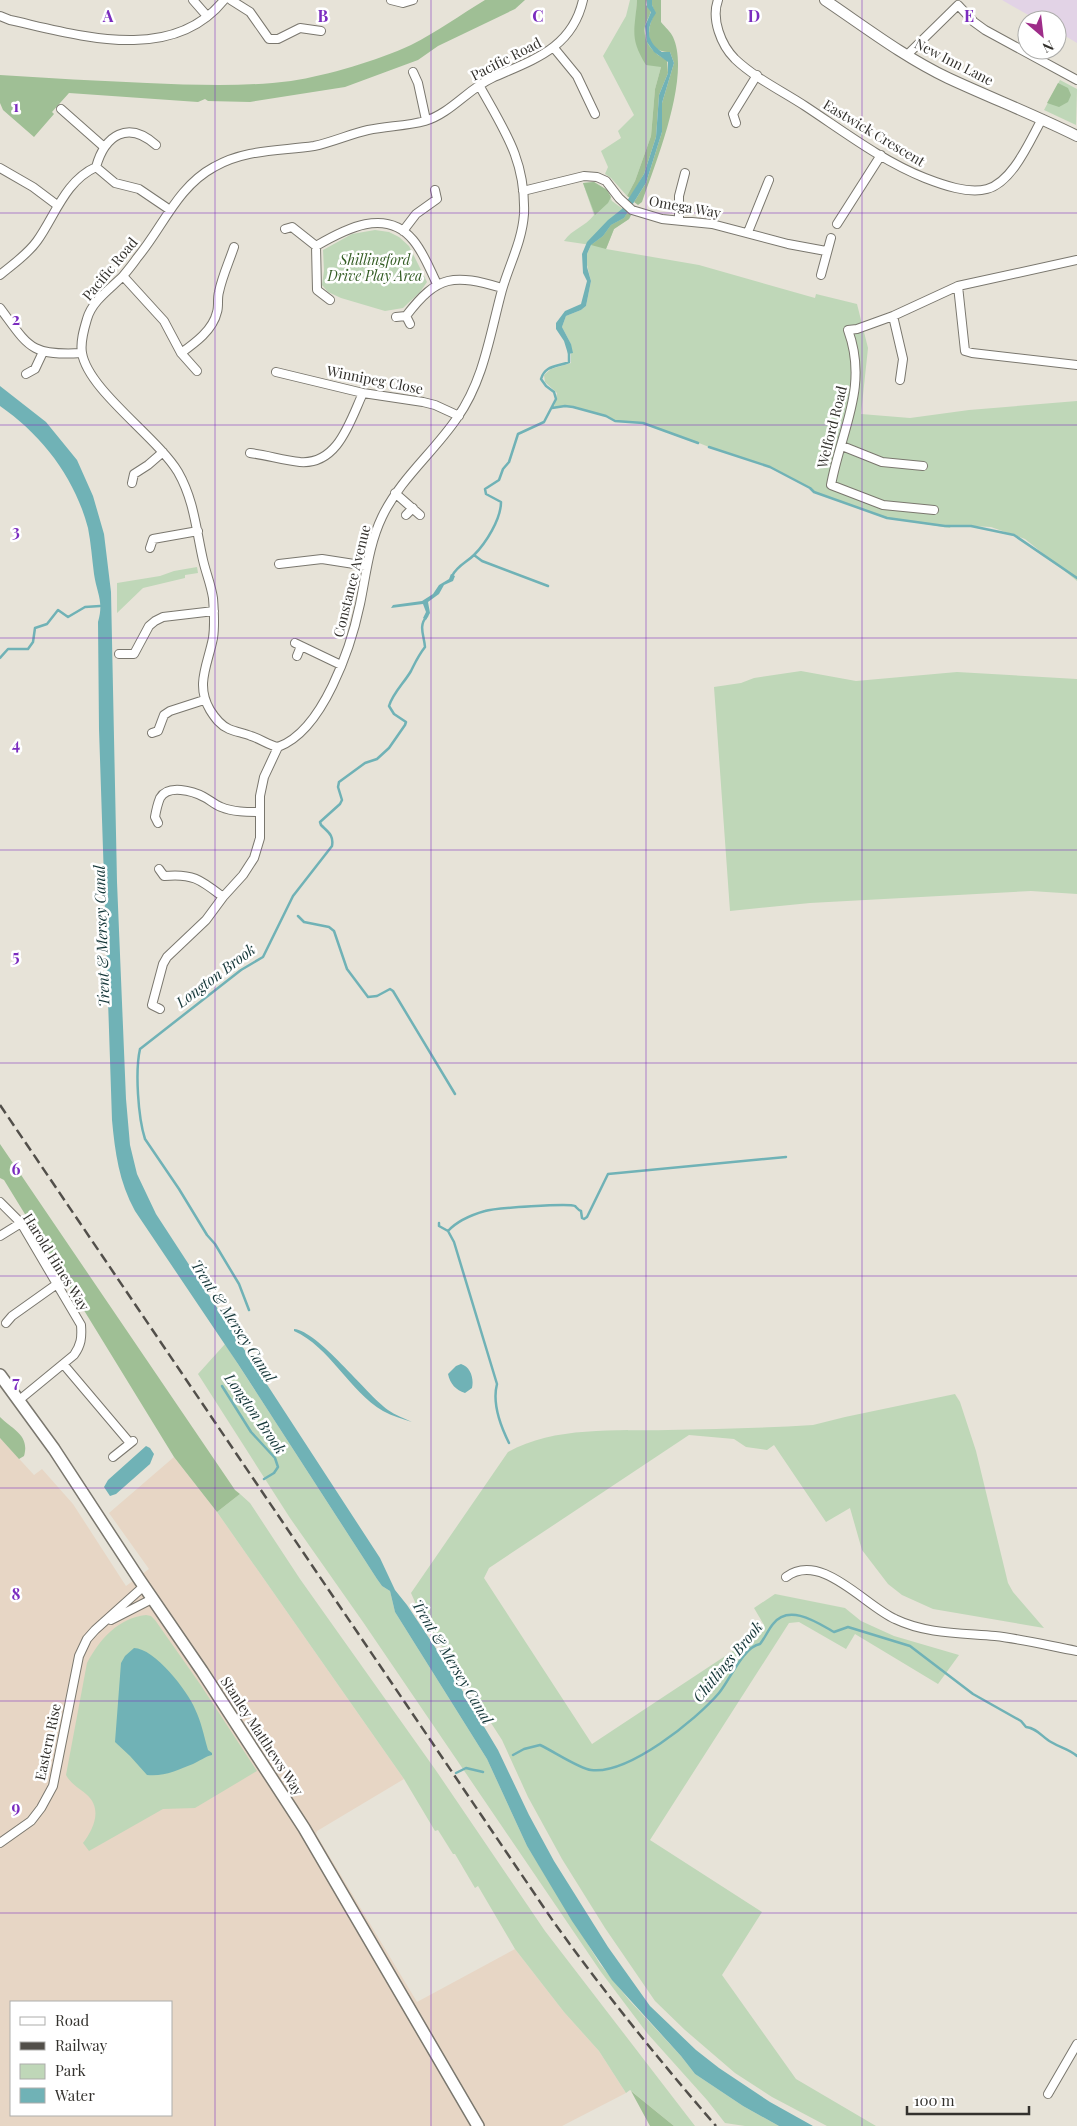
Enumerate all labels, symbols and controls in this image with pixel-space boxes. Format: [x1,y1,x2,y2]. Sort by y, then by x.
text: A [102,5,114,26]
text: B [318,5,329,26]
text: C [532,5,544,26]
text: D [748,5,760,26]
text: E [964,5,974,26]
north arrow [1017,10,1067,60]
street label: Pacific Road [467,33,544,84]
street label: New Inn Lane [912,34,997,90]
text: N [1039,36,1057,58]
text: 1 [13,95,19,116]
street label: Eastwick Crescent [820,95,930,171]
street label: Omega Way [648,191,723,222]
street label: Pacific Road [78,233,142,304]
park label: Shillingford Drive Play Area [327,250,422,285]
text: 2 [12,308,20,329]
street label: Winnipeg Close [324,361,425,398]
street label: Welford Road [812,384,851,471]
text: 3 [12,520,20,541]
street label: Constance Avenue [328,523,375,639]
text: 4 [12,733,20,754]
water label: Trent & Mersey Canal [89,864,113,1007]
water label: Longton Brook [171,939,259,1012]
text: 5 [12,945,20,966]
text: 6 [12,1158,21,1179]
street label: Harold Hines Way [19,1209,94,1314]
water label: Trent & Mersey Canal [187,1256,281,1386]
water label: Longton Brook [220,1368,291,1458]
text: 7 [12,1371,20,1392]
text: 8 [12,1583,21,1604]
water label: Trent & Mersey Canal [408,1596,498,1728]
water label: Chitlings Brook [688,1617,767,1706]
street label: Stanley Matthews Way [217,1673,308,1799]
street label: Eastern Rise [30,1702,65,1782]
text: 9 [12,1796,21,1817]
legend [10,2001,172,2116]
text: Road [55,2010,89,2030]
text: Railway [55,2035,108,2055]
text: Park [55,2060,87,2080]
scale bar [907,2084,1030,2116]
text: Water [54,2085,95,2105]
text: 100 m [914,2090,955,2110]

